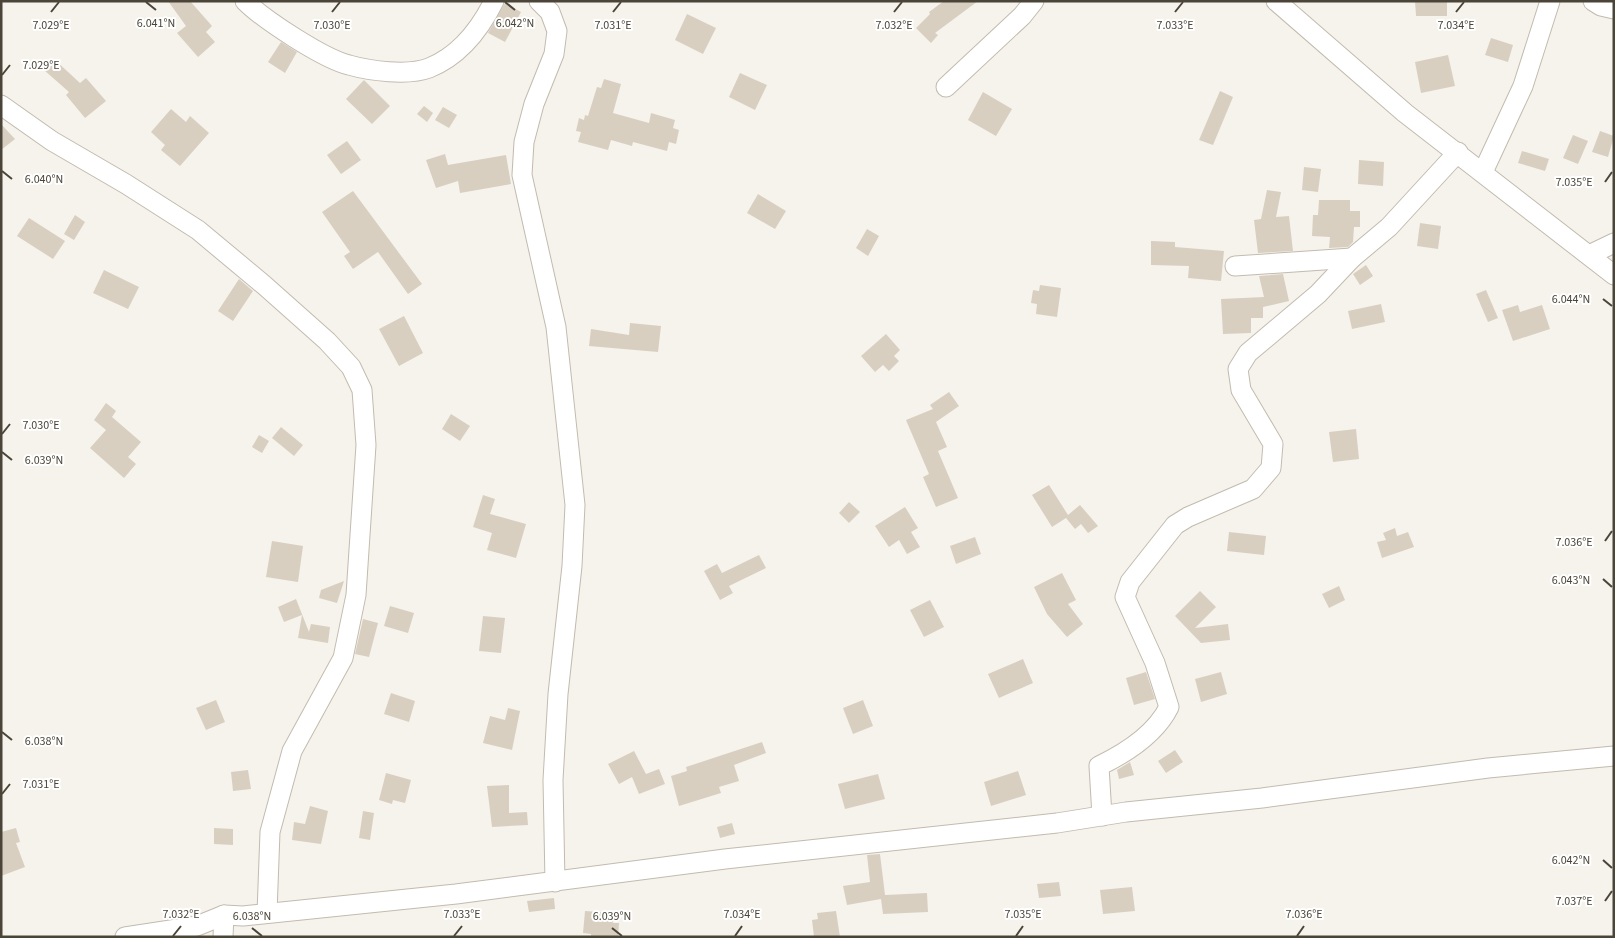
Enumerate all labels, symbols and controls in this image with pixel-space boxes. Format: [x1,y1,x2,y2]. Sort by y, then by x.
text: 6.041°N [137,15,175,32]
text: 6.042°N [496,15,534,32]
text: 7.029°E [32,17,70,34]
text: 7.030°E [313,17,351,34]
text: 7.031°E [594,17,632,34]
text: 7.032°E [875,17,913,34]
text: 7.033°E [1156,17,1194,34]
text: 7.034°E [1437,17,1475,34]
text: 7.029°E [22,57,60,74]
text: 6.040°N [25,171,63,188]
text: 7.035°E [1555,174,1593,191]
text: 6.044°N [1552,291,1590,308]
text: 7.030°E [22,417,60,434]
text: 6.039°N [25,452,63,469]
text: 7.036°E [1555,534,1593,551]
text: 6.043°N [1552,572,1590,589]
text: 6.038°N [25,733,63,750]
text: 7.031°E [22,776,60,793]
text: 6.042°N [1552,852,1590,869]
text: 7.037°E [1555,893,1593,910]
text: 7.032°E [162,906,200,923]
text: 7.033°E [443,906,481,923]
text: 7.034°E [723,906,761,923]
text: 7.035°E [1004,906,1042,923]
text: 7.036°E [1285,906,1323,923]
text: 6.038°N [233,908,271,925]
text: 6.039°N [593,908,631,925]

